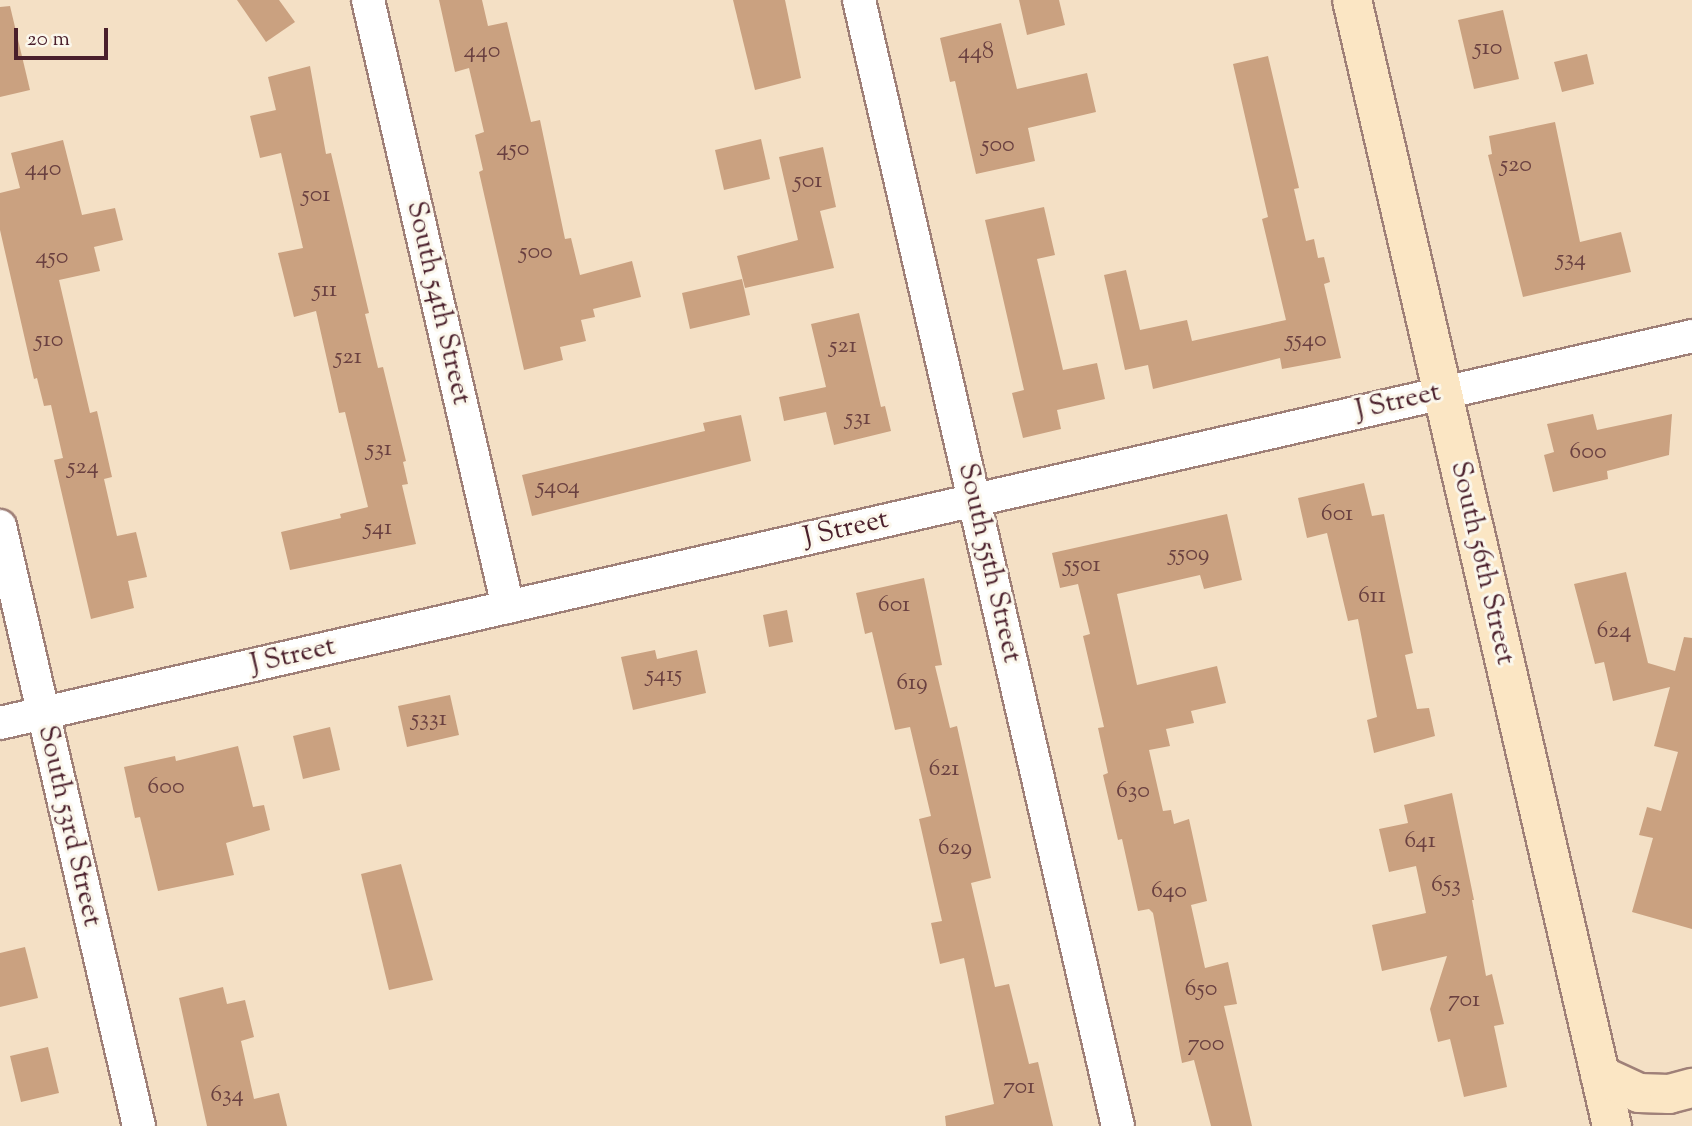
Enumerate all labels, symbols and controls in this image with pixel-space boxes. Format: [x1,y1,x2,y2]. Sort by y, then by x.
scale bar [18,14,112,58]
text: 20 m [27,25,70,55]
house number: 510 [1474,35,1502,63]
house number: 440 [464,38,500,66]
house number: 448 [958,39,994,67]
house number: 500 [981,132,1015,160]
house number: 450 [497,136,529,164]
house number: 520 [1500,152,1532,180]
house number: 440 [25,156,61,184]
house number: 501 [794,168,822,196]
house number: 501 [302,182,330,210]
street label: South 54th Street [398,198,478,408]
house number: 500 [519,239,553,267]
house number: 450 [36,244,68,272]
house number: 534 [1556,246,1586,274]
house number: 511 [313,277,337,305]
house number: 510 [35,327,63,355]
house number: 5540 [1285,327,1327,355]
house number: 521 [829,333,857,361]
house number: 521 [334,344,362,372]
street label: J Street [1352,376,1444,428]
house number: 531 [845,405,871,433]
house number: 531 [366,436,392,464]
house number: 600 [1569,439,1607,467]
house number: 524 [67,454,99,482]
street label: South 56th Street [1442,458,1522,668]
street label: South 55th Street [950,460,1028,666]
house number: 5404 [536,474,580,502]
house number: 601 [1321,501,1353,529]
street label: J Street [800,503,892,555]
house number: 541 [364,515,392,543]
house number: 5509 [1169,541,1209,569]
house number: 5501 [1063,552,1101,580]
house number: 611 [1358,583,1386,611]
house number: 601 [878,592,910,620]
house number: 624 [1596,618,1632,646]
street label: J Street [247,630,339,682]
house number: 5415 [646,662,682,690]
house number: 619 [896,670,928,698]
house number: 5331 [411,706,447,734]
street label: South 53rd Street [30,722,108,930]
house number: 621 [928,756,960,784]
house number: 600 [147,774,185,802]
house number: 630 [1116,778,1150,806]
house number: 641 [1404,828,1436,856]
house number: 629 [938,835,972,863]
house number: 653 [1431,872,1461,900]
house number: 640 [1151,878,1187,906]
house number: 650 [1185,976,1217,1004]
house number: 701 [1448,987,1480,1015]
house number: 700 [1188,1031,1224,1059]
house number: 701 [1003,1074,1035,1102]
house number: 634 [210,1082,244,1110]

